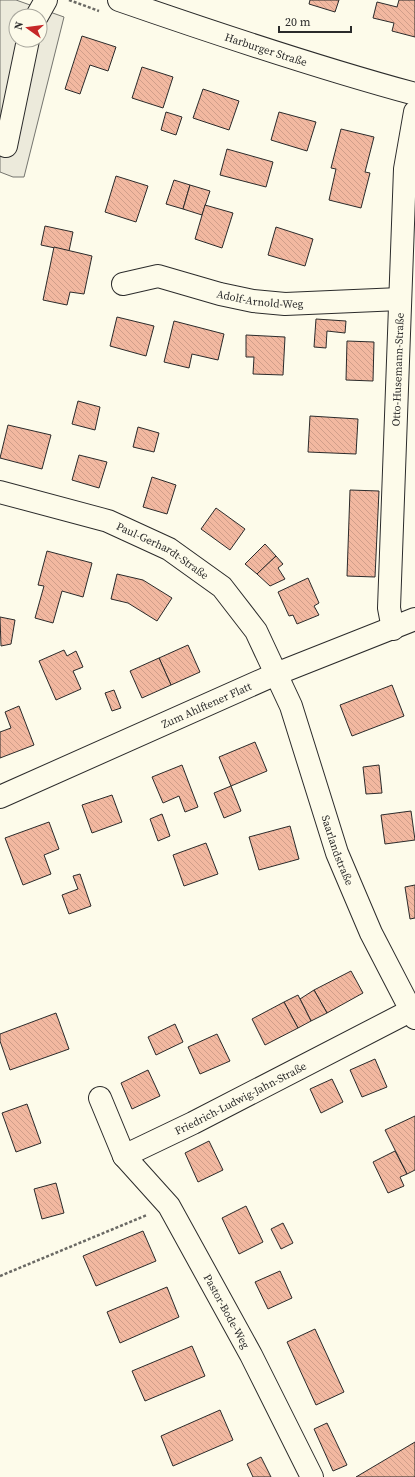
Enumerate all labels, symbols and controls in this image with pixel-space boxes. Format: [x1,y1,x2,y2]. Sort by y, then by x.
north arrow [8,8,48,48]
scale bar [279,8,351,34]
text: 20 m [285,14,311,30]
text: N [11,20,27,31]
street label: Harburger Straße [223,30,309,70]
street label: Adolf-Arnold-Weg [215,286,304,312]
street label: Otto-Husemann-Straße [389,312,408,427]
street label: Paul-Gerhardt-Straße [114,519,212,583]
street label: Zum Ahlftener Flatt [159,679,254,732]
street label: Saarlandstraße [318,813,357,888]
street label: Friedrich-Ludwig-Jahn-Straße [172,1059,309,1139]
street label: Pastor-Bode-Weg [200,1271,253,1352]

